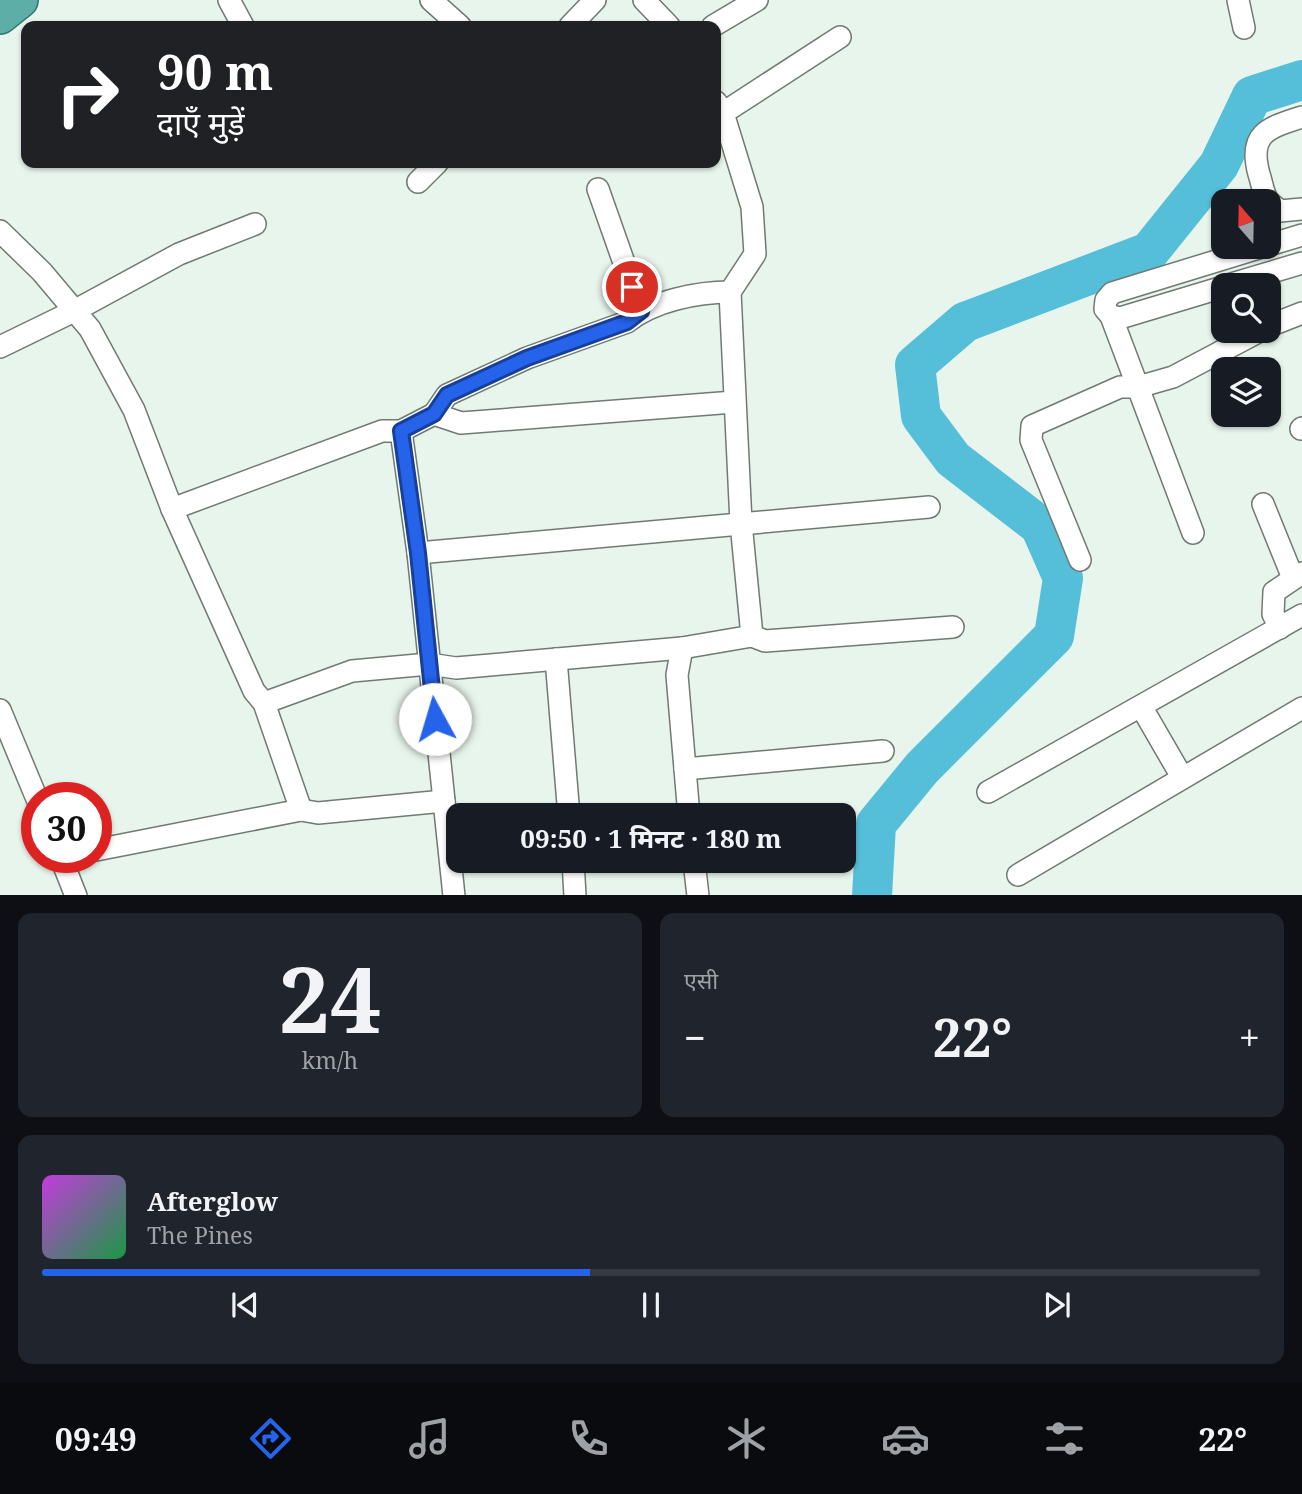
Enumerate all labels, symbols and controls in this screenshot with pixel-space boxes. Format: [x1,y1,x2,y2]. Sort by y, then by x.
text: 90 m [157,38,273,104]
icon: right [42,49,133,140]
text: दाएँ मुड़ें [157,101,245,144]
north arrow [1211,189,1281,259]
map controls [1211,189,1281,427]
pin [602,257,662,317]
icon: arrive [613,268,651,306]
button: search [1211,273,1281,343]
button: layers [1211,357,1281,427]
position arrow [398,682,472,756]
speed limit sign: 30 [21,782,112,873]
text: 09:50 · 1 मिनट · 180 m [520,820,782,856]
text: 24 [279,936,381,1060]
text: एसी [684,964,718,996]
text: 22° [933,1001,1012,1072]
text: − [684,1011,706,1063]
text: + [1239,1011,1260,1063]
text: km/h [302,1044,358,1076]
text: Afterglow [147,1183,278,1219]
text: The Pines [147,1219,253,1251]
icon: previous [226,1286,264,1324]
icon: pause [632,1286,670,1324]
icon: next [1038,1286,1076,1324]
icon: directions [246,1414,295,1463]
icon: music [405,1414,454,1463]
icon: phone [564,1414,613,1463]
icon: climate [722,1414,771,1463]
icon: car [881,1414,930,1463]
icon: filters [1040,1414,1089,1463]
text: 09:49 [55,1417,137,1460]
text: 22° [1198,1417,1247,1460]

